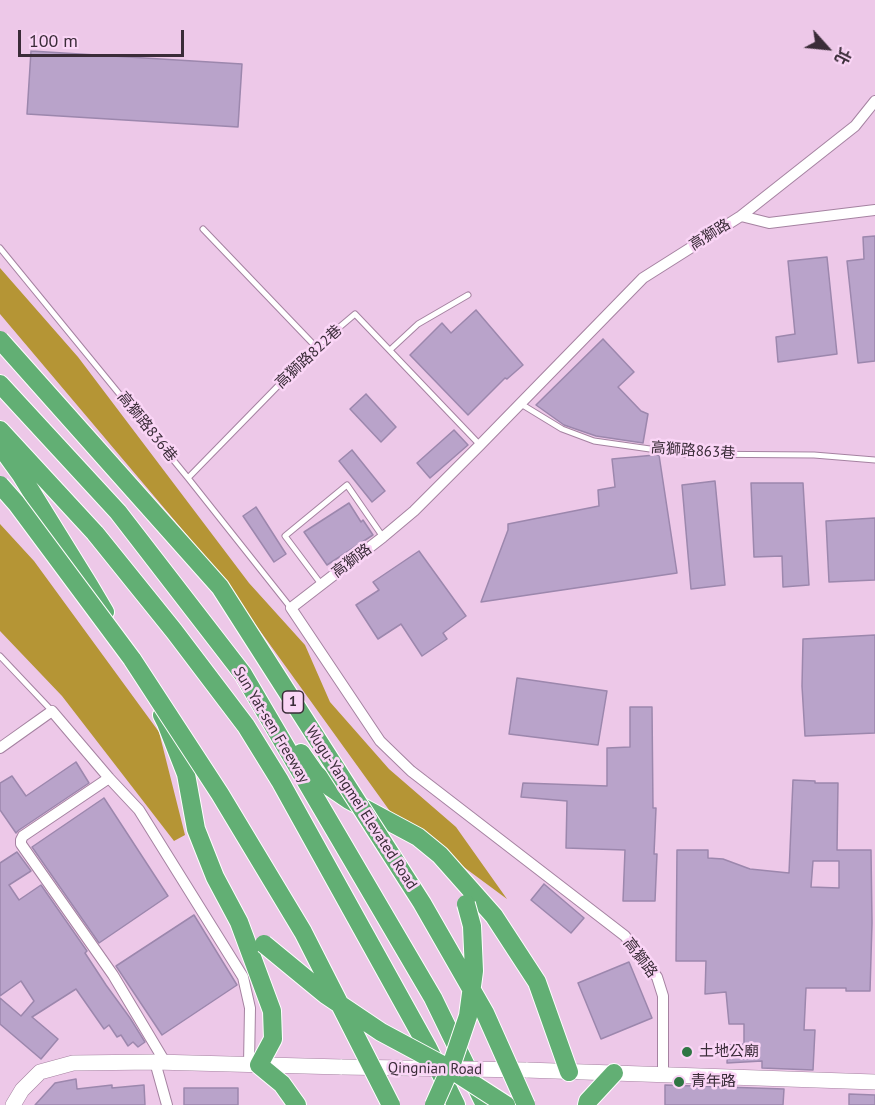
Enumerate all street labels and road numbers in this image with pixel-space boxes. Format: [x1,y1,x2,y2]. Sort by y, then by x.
street label: 高獅路 [686,215,734,255]
street label: 高獅路822巷 [272,322,346,392]
street label: 高獅路836巷 [113,388,181,466]
street label: 高獅路863巷 [650,439,736,463]
street label: 高獅路 [329,540,375,582]
street label: Sun Yat-sen Freeway [229,664,313,786]
road number: 1 [282,691,304,713]
street label: Wugu-Yangmei Elevated Road [301,723,421,893]
street label: 高獅路 [619,935,661,981]
street label: Qingnian Road [388,1059,482,1079]

